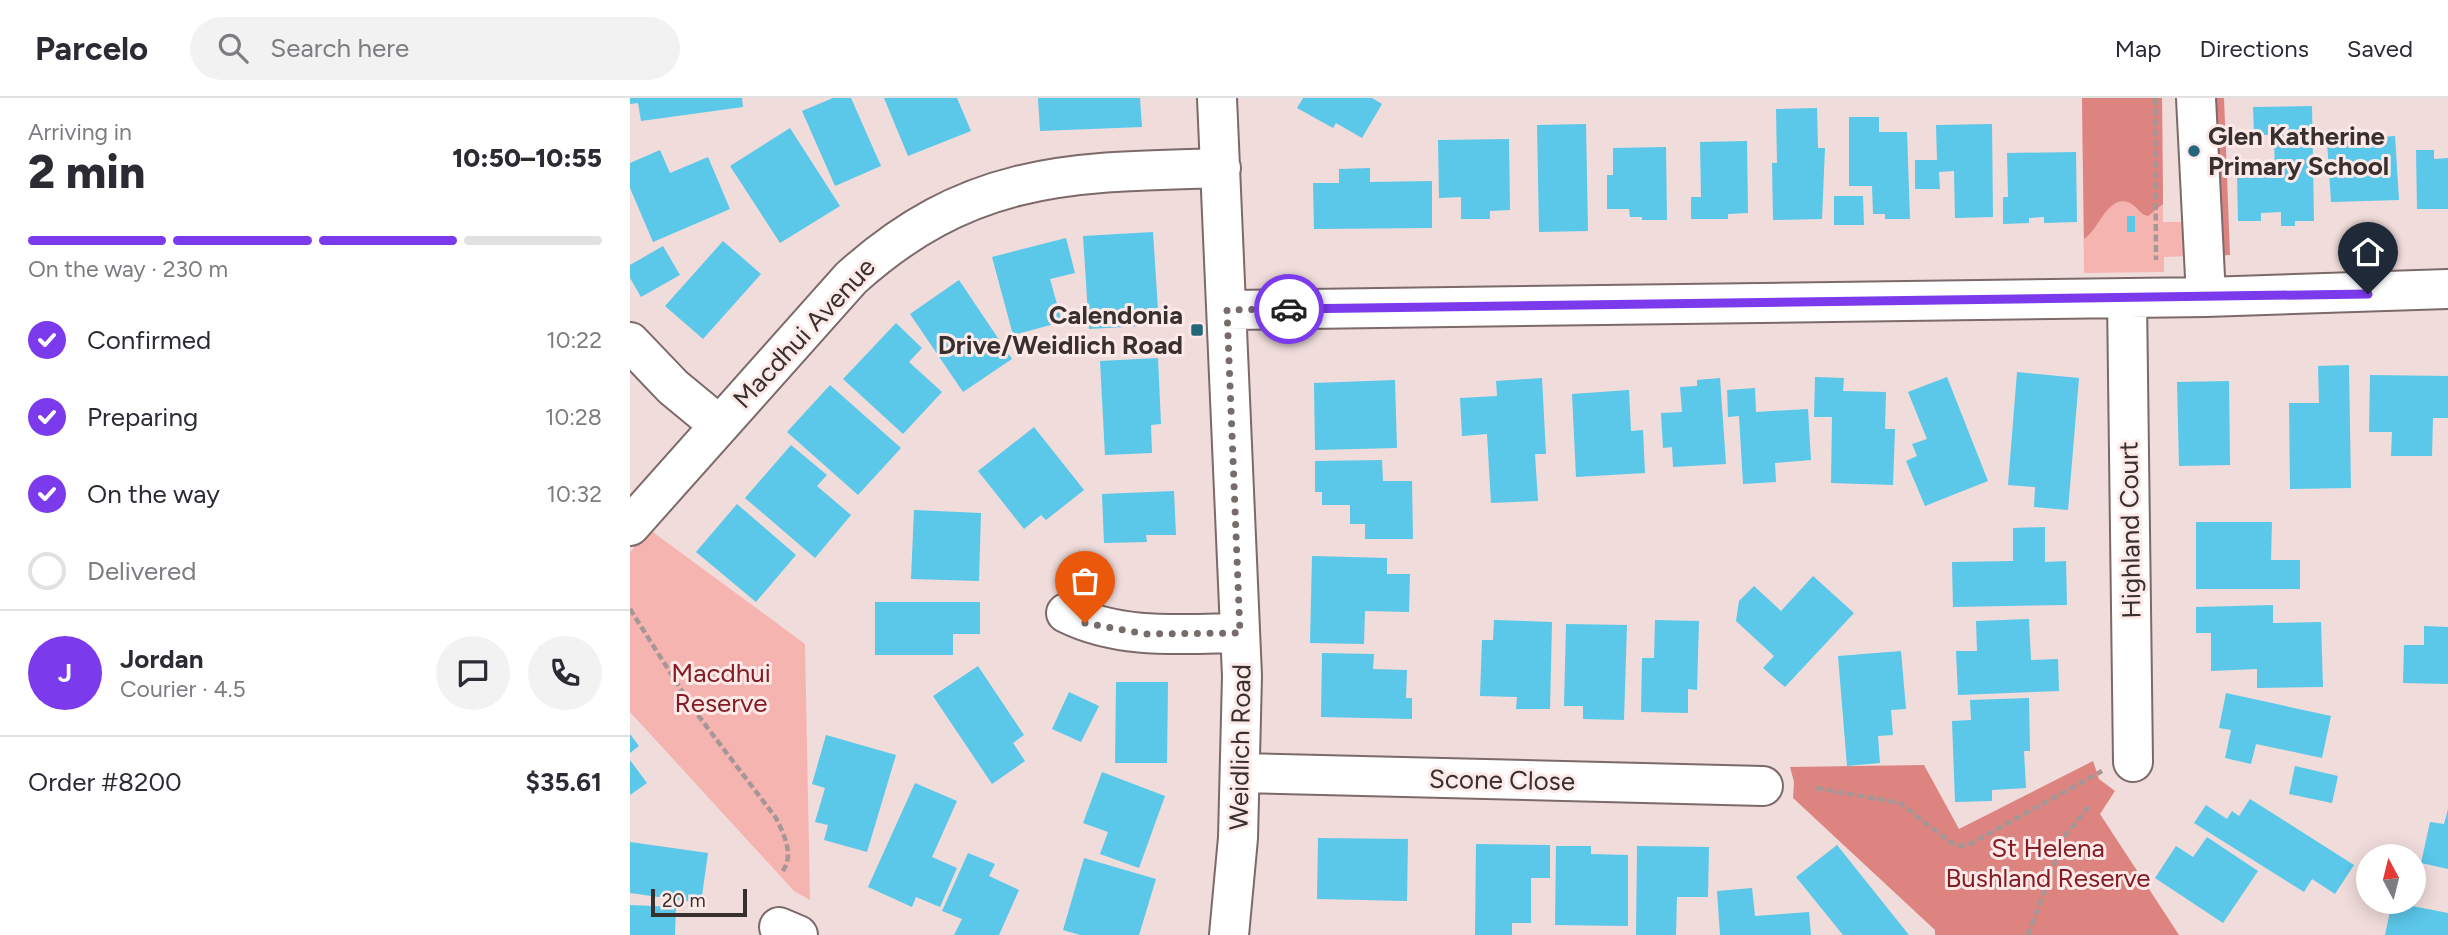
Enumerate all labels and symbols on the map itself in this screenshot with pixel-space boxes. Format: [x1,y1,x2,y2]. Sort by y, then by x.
place label: Glen Katherine Primary School [2208,120,2389,182]
marker: Glen Katherine Primary School [2186,143,2202,159]
pin [2338,222,2398,294]
street label: Macdhui Avenue [726,251,882,415]
courier [1254,274,1324,344]
place label: Calendonia Drive/Weidlich Road [938,299,1183,361]
marker: Calendonia Drive/Weidlich Road [1189,322,1205,338]
street label: Highland Court [2112,441,2148,619]
pin [1055,551,1115,623]
park label: Macdhui Reserve [671,657,771,719]
street label: Weidlich Road [1223,664,1257,830]
street label: Scone Close [1429,763,1575,797]
park label: St Helena Bushland Reserve [1945,832,2151,894]
north arrow [2356,844,2426,914]
scale bar [651,886,747,918]

